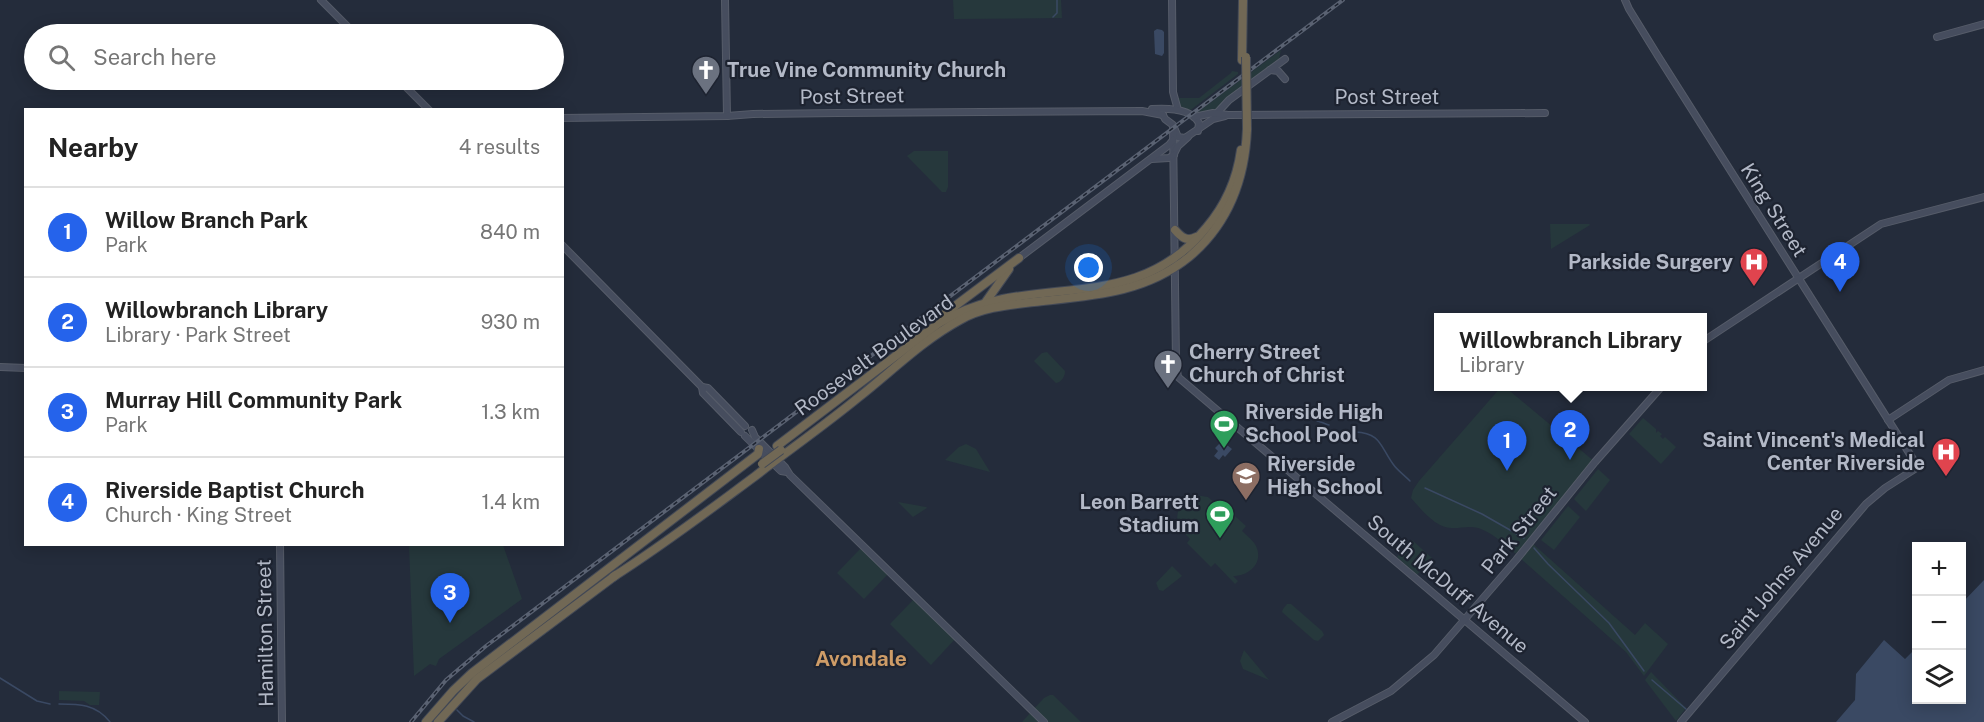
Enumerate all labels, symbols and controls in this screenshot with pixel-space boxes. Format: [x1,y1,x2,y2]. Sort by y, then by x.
search box [24,24,564,90]
icon: search [45,41,78,74]
text: Search here [93,44,217,70]
church icon: True Vine Community Church [690,54,722,96]
place label: True Vine Community Church [727,58,1006,82]
street label: Post Street [799,83,905,109]
street label: Post Street [1335,85,1439,109]
text: Nearby [48,132,138,163]
text: 4 results [459,135,540,159]
street label: King Street [1736,159,1812,261]
text: Willow Branch Park [105,207,308,233]
text: 1 [63,220,72,244]
text: 840 m [480,220,540,244]
text: Park [105,233,148,257]
pin: 4 [1820,242,1860,292]
hospital icon: Parkside Surgery [1738,246,1770,288]
place label: Parkside Surgery [1568,250,1733,274]
your location [1074,253,1103,282]
street label: Roosevelt Boulevard [790,290,958,420]
text: Willowbranch Library [105,297,328,323]
text: 2 [61,310,74,334]
text: 930 m [481,310,540,334]
popup [1434,313,1707,391]
text: Library · Park Street [105,323,291,347]
text: Willowbranch Library [1459,327,1682,353]
place label: Cherry Street Church of Christ [1189,340,1345,387]
church icon: Cherry Street Church of Christ [1152,348,1184,390]
text: Library [1459,353,1525,377]
text: Murray Hill Community Park [105,387,402,413]
text: 3 [61,400,74,424]
text: 1.3 km [481,400,540,424]
place label: Riverside High School Pool [1245,400,1383,447]
sports icon: Riverside High School Pool [1208,408,1240,450]
pin: 2 [1550,410,1590,460]
text: Park [105,413,148,437]
pin: 1 [1488,422,1526,471]
place label: Saint Vincent's Medical Center Riverside [1702,428,1925,475]
hospital icon: Saint Vincent's Medical Center Riverside [1930,436,1962,478]
place label: Riverside High School [1267,452,1383,499]
school or university icon: Riverside High School [1230,460,1262,502]
text: Riverside Baptist Church [105,477,365,503]
street label: Park Street [1476,481,1562,579]
text: 4 [61,490,74,514]
text: 1.4 km [482,490,540,514]
place label: Leon Barrett Stadium [1080,490,1199,537]
sports icon: Leon Barrett Stadium [1204,498,1236,540]
street label: Saint Johns Avenue [1714,502,1848,654]
text: Church · King Street [105,503,292,527]
street label: South McDuff Avenue [1362,510,1534,658]
map controls [1912,542,1966,704]
button: + [1912,542,1966,596]
street label: Hamilton Street [252,559,278,707]
pin: 3 [430,574,470,623]
button: − [1912,596,1966,650]
district label: Avondale [815,646,907,671]
button: layers [1912,650,1966,704]

